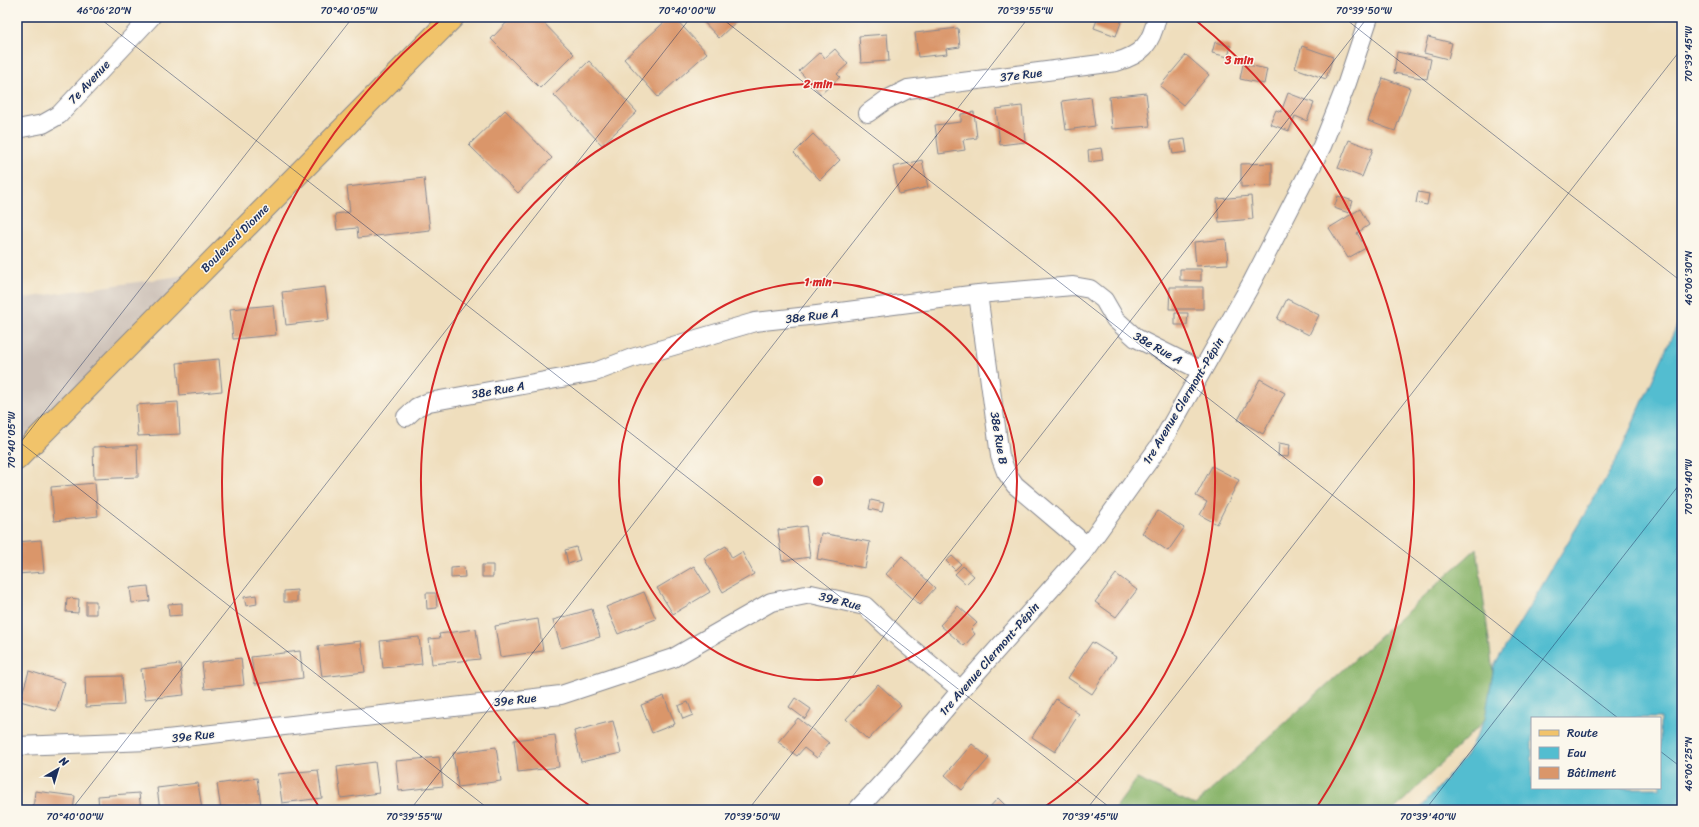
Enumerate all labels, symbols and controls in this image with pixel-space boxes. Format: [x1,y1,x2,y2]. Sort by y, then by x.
text: 46°06'20"N [76,2,132,20]
text: 70°40'05"W [321,2,378,20]
text: 70°40'00"W [658,2,716,20]
text: 70°39'55"W [997,2,1053,20]
text: 70°39'50"W [1336,2,1392,20]
text: 70°39'45"W [1680,26,1698,82]
text: 3 min [1224,49,1254,71]
street label: 7e Avenue [62,54,116,110]
street label: 37e Rue [999,61,1044,88]
text: 2 min [802,73,833,95]
street label: Boulevard Dionne [195,198,275,278]
text: 46°06'30"N [1680,251,1698,305]
text: 1 min [804,271,832,293]
street label: 38e Rue A [784,302,840,330]
street label: 38e Rue A [1129,325,1187,371]
street label: 1re Avenue Clermont-Pépin [1136,333,1230,469]
street label: 38e Rue A [470,374,526,405]
street label: 38e Rue B [984,410,1015,467]
text: 70°40'05"W [3,411,21,468]
text: 70°39'40"W [1680,459,1698,515]
centre of rings [811,474,825,488]
street label: 39e Rue [817,585,864,617]
street label: 1re Avenue Clermont-Pépin [933,597,1045,721]
street label: 39e Rue [493,687,538,713]
legend [1531,717,1661,789]
text: Route [1567,722,1598,744]
street label: 39e Rue [171,723,216,749]
text: 46°06'25"N [1680,736,1698,791]
text: Eau [1567,742,1587,764]
north arrow [38,749,78,789]
text: N [54,751,73,772]
text: Bâtiment [1567,762,1616,784]
text: 70°40'00"W [46,808,104,826]
text: 70°39'55"W [386,808,442,826]
text: 70°39'50"W [724,808,780,826]
text: 70°39'45"W [1062,808,1118,826]
text: 70°39'40"W [1400,808,1456,826]

